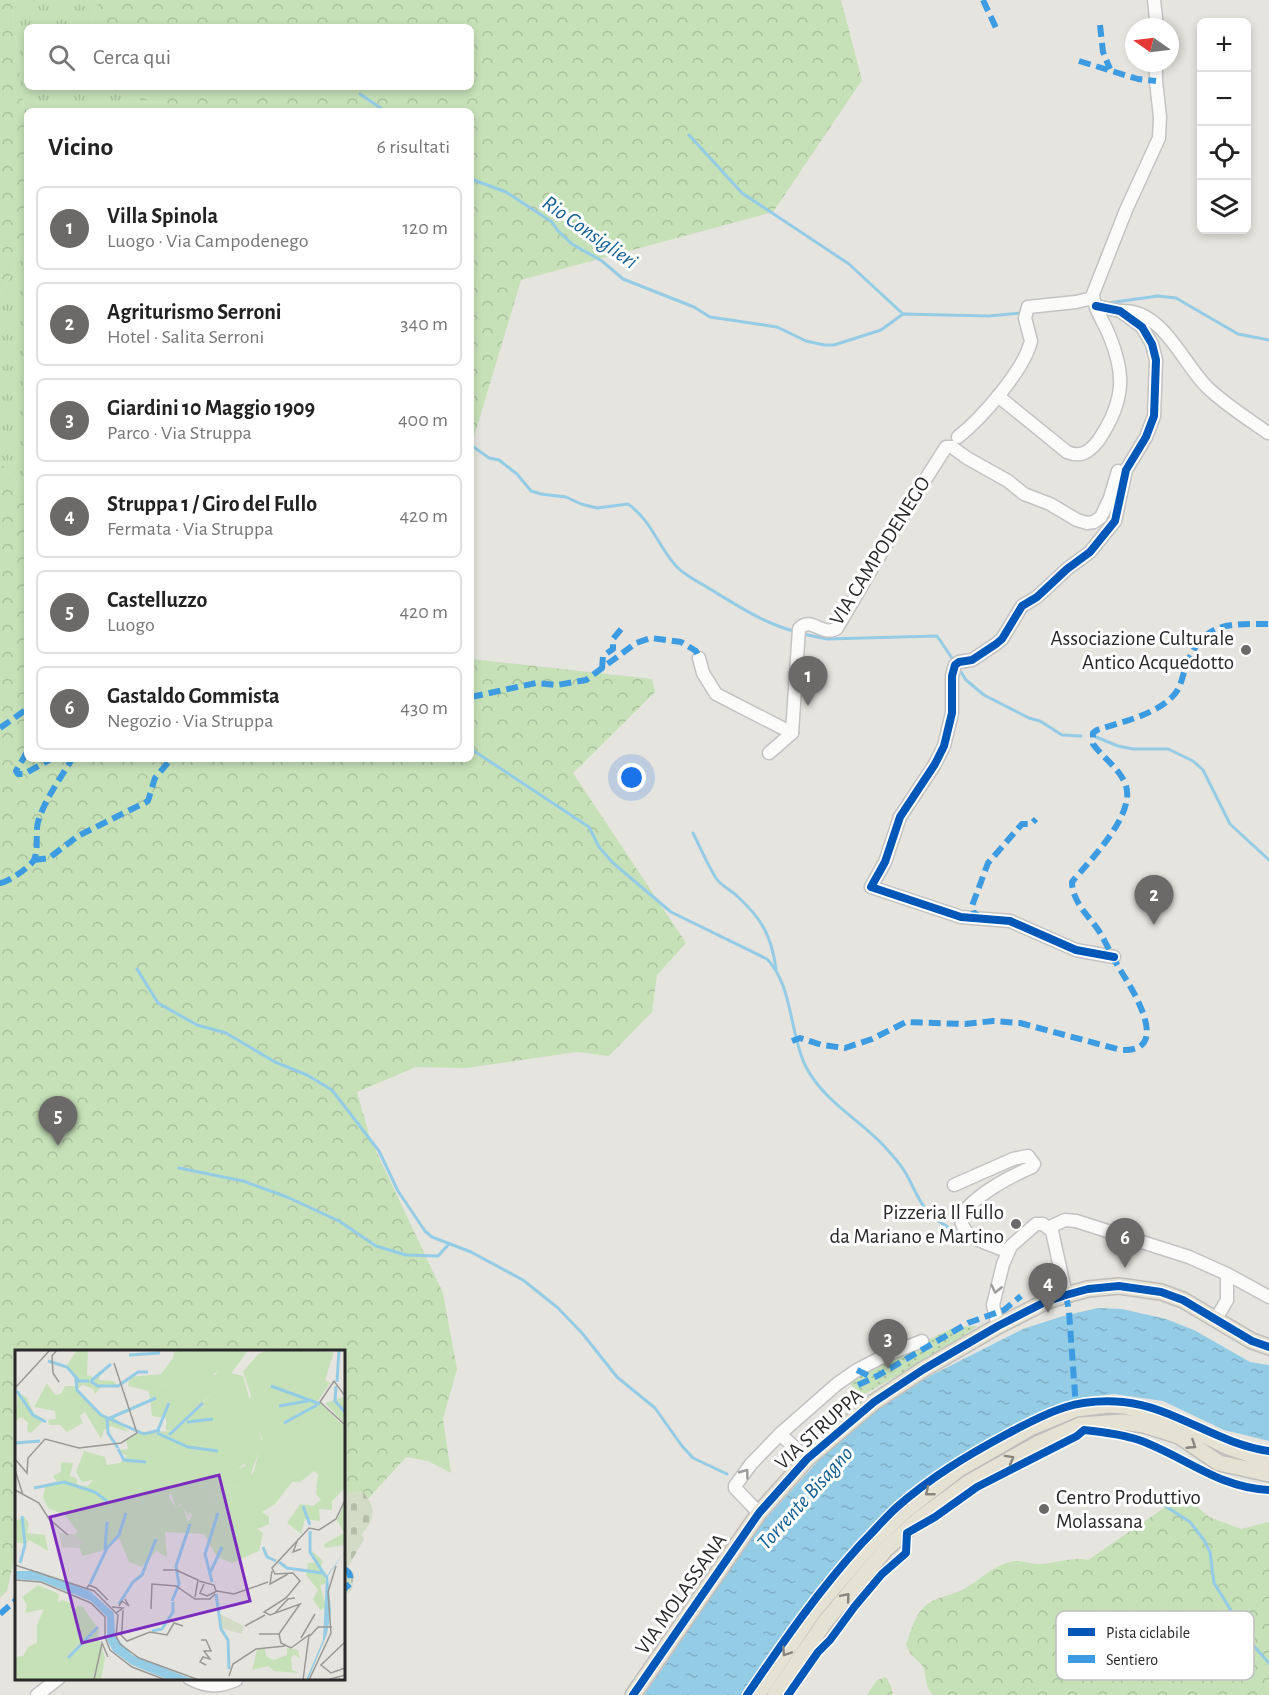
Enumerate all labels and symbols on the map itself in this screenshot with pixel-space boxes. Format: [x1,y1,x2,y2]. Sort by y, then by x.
north arrow [1125,18,1179,72]
water label: Rio Consiglieri [538,191,642,273]
street label: VIA CAMPODENEGO [826,473,934,629]
place label: Associazione Culturale Antico Acquedotto [1050,628,1234,673]
marker: Associazione Culturale Antico Acquedotto [1239,643,1253,657]
pin: 1 [788,656,828,706]
your location [617,763,646,792]
pin: 2 [1134,876,1174,925]
pin: 5 [38,1096,78,1146]
place label: Pizzeria Il Fullo da Mariano e Martino [829,1202,1004,1247]
marker: Pizzeria Il Fullo da Mariano e Martino [1009,1217,1023,1231]
pin: 6 [1106,1218,1144,1268]
pin: 4 [1028,1264,1068,1313]
one-way arrow [991,1284,1004,1294]
pin: 3 [868,1320,908,1369]
inset map [15,1350,345,1680]
street label: VIA STRUPPA [771,1384,867,1474]
one-way arrow [1186,1438,1197,1449]
water label: Torrente Bisagno [753,1442,857,1554]
one-way arrow [1004,1455,1014,1466]
one-way arrow [737,1468,748,1479]
one-way arrow [925,1485,936,1496]
place label: Centro Produttivo Molassana [1056,1487,1201,1532]
marker: Centro Produttivo Molassana [1037,1502,1051,1516]
street label: VIA MOLASSANA [632,1530,730,1658]
one-way arrow [839,1593,850,1604]
legend [1056,1611,1254,1680]
text: Pista ciclabile [1106,1625,1190,1641]
one-way arrow [782,1646,793,1657]
text: Sentiero [1106,1652,1158,1668]

